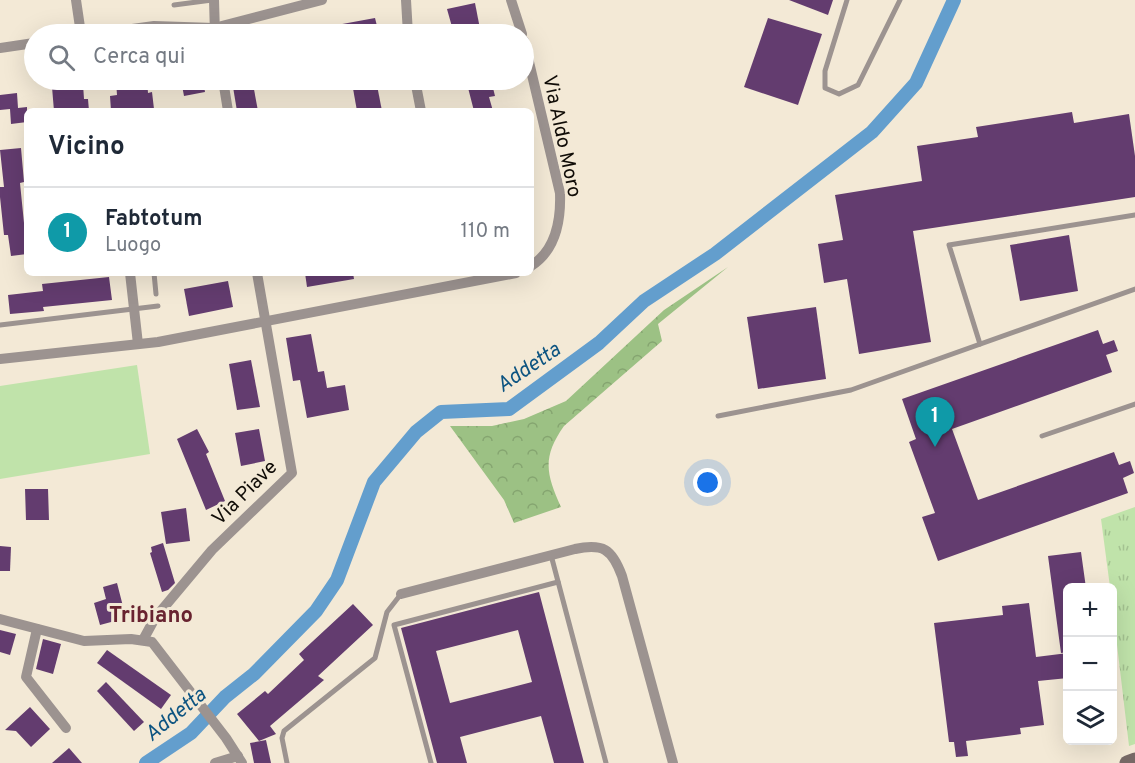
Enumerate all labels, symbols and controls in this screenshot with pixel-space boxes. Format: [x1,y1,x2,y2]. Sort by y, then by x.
search box [24,24,534,90]
icon: search [45,41,78,74]
text: Cerca qui [93,44,185,71]
street label: Via Aldo Moro [535,73,587,200]
text: Vicino [48,131,125,164]
text: Fabtotum [105,206,203,233]
text: 1 [64,219,72,245]
text: 110 m [461,219,510,245]
text: Luogo [105,233,161,259]
water label: Addetta [492,337,566,399]
pin: 1 [916,398,954,447]
street label: Via Piave [207,455,284,532]
your location [693,468,722,497]
map controls [1063,583,1117,745]
button: + [1063,583,1117,637]
district label: Tribiano [109,603,193,630]
button: − [1063,637,1117,691]
water label: Addetta [140,682,212,748]
button: layers [1063,691,1117,745]

